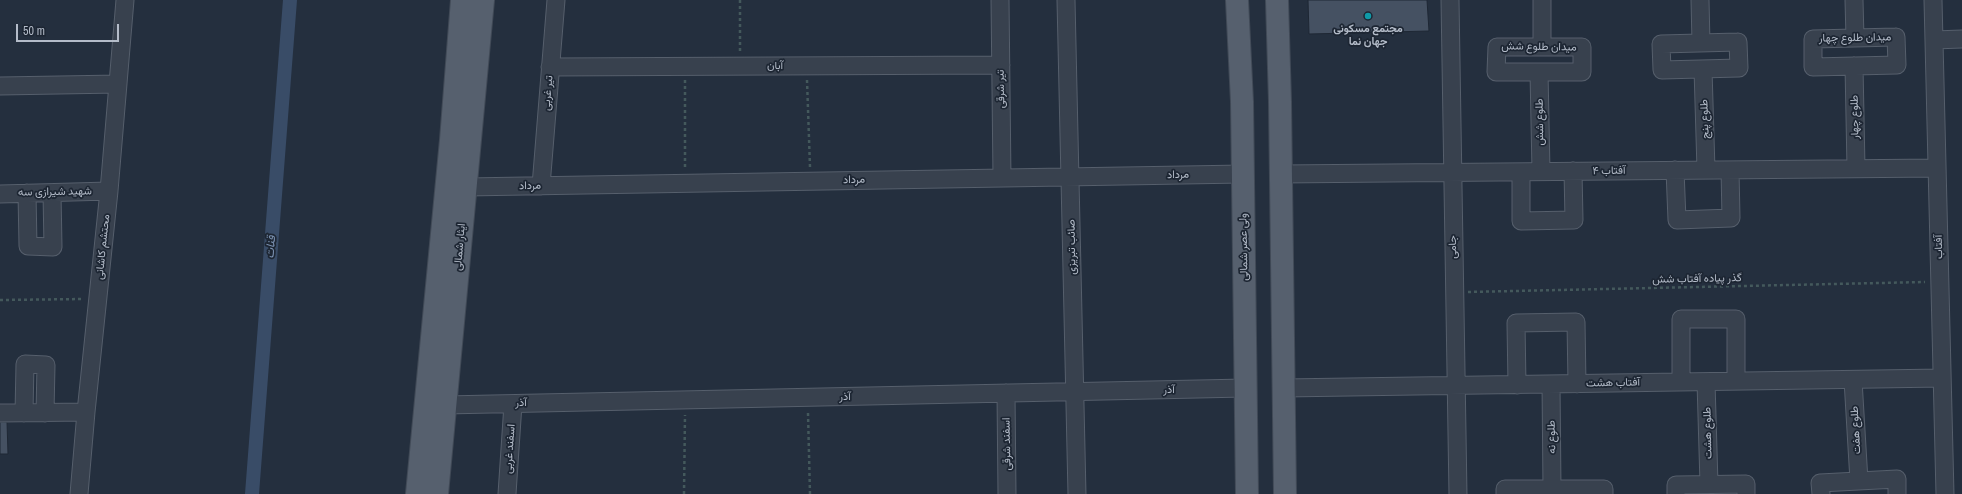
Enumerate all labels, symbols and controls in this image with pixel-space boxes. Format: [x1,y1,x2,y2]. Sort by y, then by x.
marker: مجتمع مسکونی جهان نما [1363,11,1373,21]
scale bar [18,16,121,42]
place label: مجتمع مسکونی جهان نما [1333,22,1403,48]
text: 50 m [23,23,45,39]
street label: میدان طلوع چهار [1819,31,1891,45]
street label: میدان طلوع شش [1501,40,1577,54]
street label: آبان [767,59,783,73]
street label: تیر شرقی [994,69,1008,109]
street label: تیر غربی [540,75,556,111]
street label: طلوع چهار [1848,95,1862,139]
street label: طلوع شش [1533,98,1547,146]
street label: طلوع پنج [1698,99,1712,139]
street label: آفتاب ۴ [1592,164,1626,178]
street label: مرداد [1167,168,1189,182]
street label: مرداد [843,173,865,187]
street label: مرداد [519,179,541,193]
street label: شهید شیرازی سه [18,185,92,199]
street label: ولی عصر شمالی [1237,213,1251,281]
street label: محتشم کاشانی [93,214,113,280]
street label: صائب تبریزی [1065,219,1079,275]
street label: ایثار شمالی [451,223,469,271]
water label: قنات [263,235,279,259]
street label: جامی [1446,235,1460,259]
street label: آفتاب [1932,235,1946,259]
street label: گذر پیاده آفتاب شش [1652,272,1742,286]
street label: آفتاب هشت [1586,376,1640,390]
street label: آذر [1163,383,1175,397]
street label: آذر [839,390,851,404]
street label: آذر [515,396,527,410]
street label: طلوع هفت [1848,406,1864,454]
street label: طلوع هشت [1701,407,1715,459]
street label: اسفند شرقی [1000,417,1014,471]
street label: طلوع نه [1545,420,1559,454]
street label: اسفند غربی [502,424,518,474]

